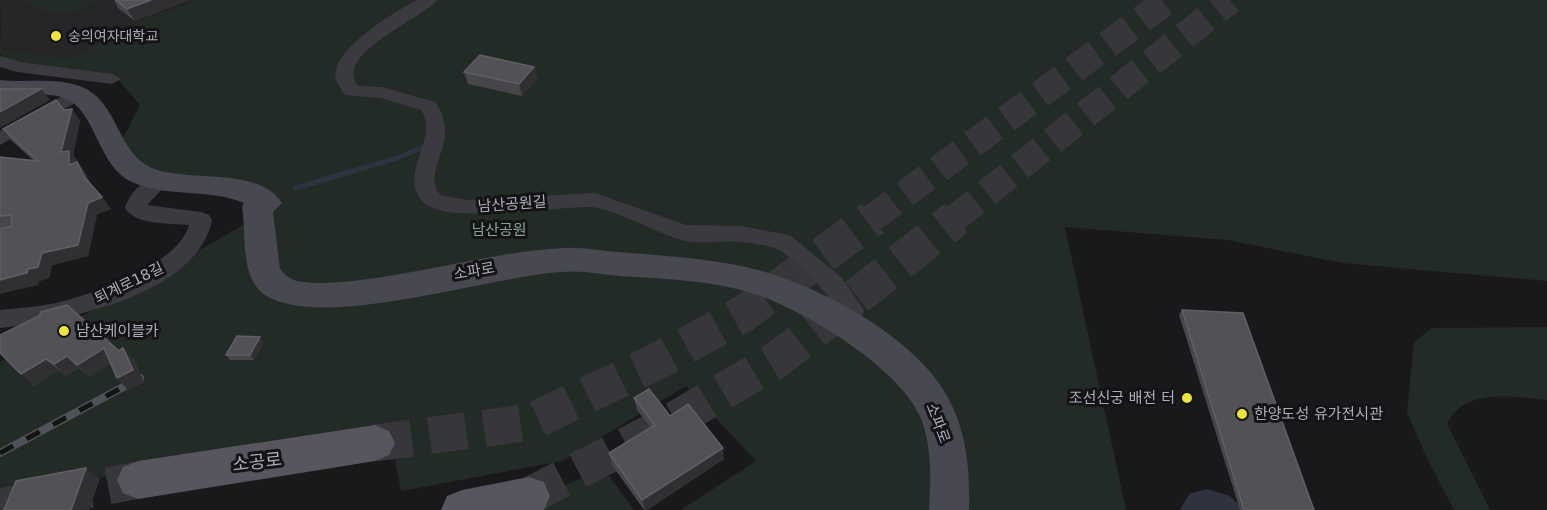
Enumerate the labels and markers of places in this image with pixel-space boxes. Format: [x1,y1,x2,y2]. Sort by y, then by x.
place label: 숭의여자대학교 [68,28,158,44]
marker: 숭의여자대학교 [49,29,63,43]
place label: 남산케이블카 [76,322,159,340]
marker: 남산케이블카 [57,324,71,338]
place label: 조선신궁 배전 터 [1069,389,1175,407]
marker: 조선신궁 배전 터 [1180,391,1194,405]
place label: 한양도성 유가전시관 [1254,405,1383,423]
marker: 한양도성 유가전시관 [1235,407,1249,421]

